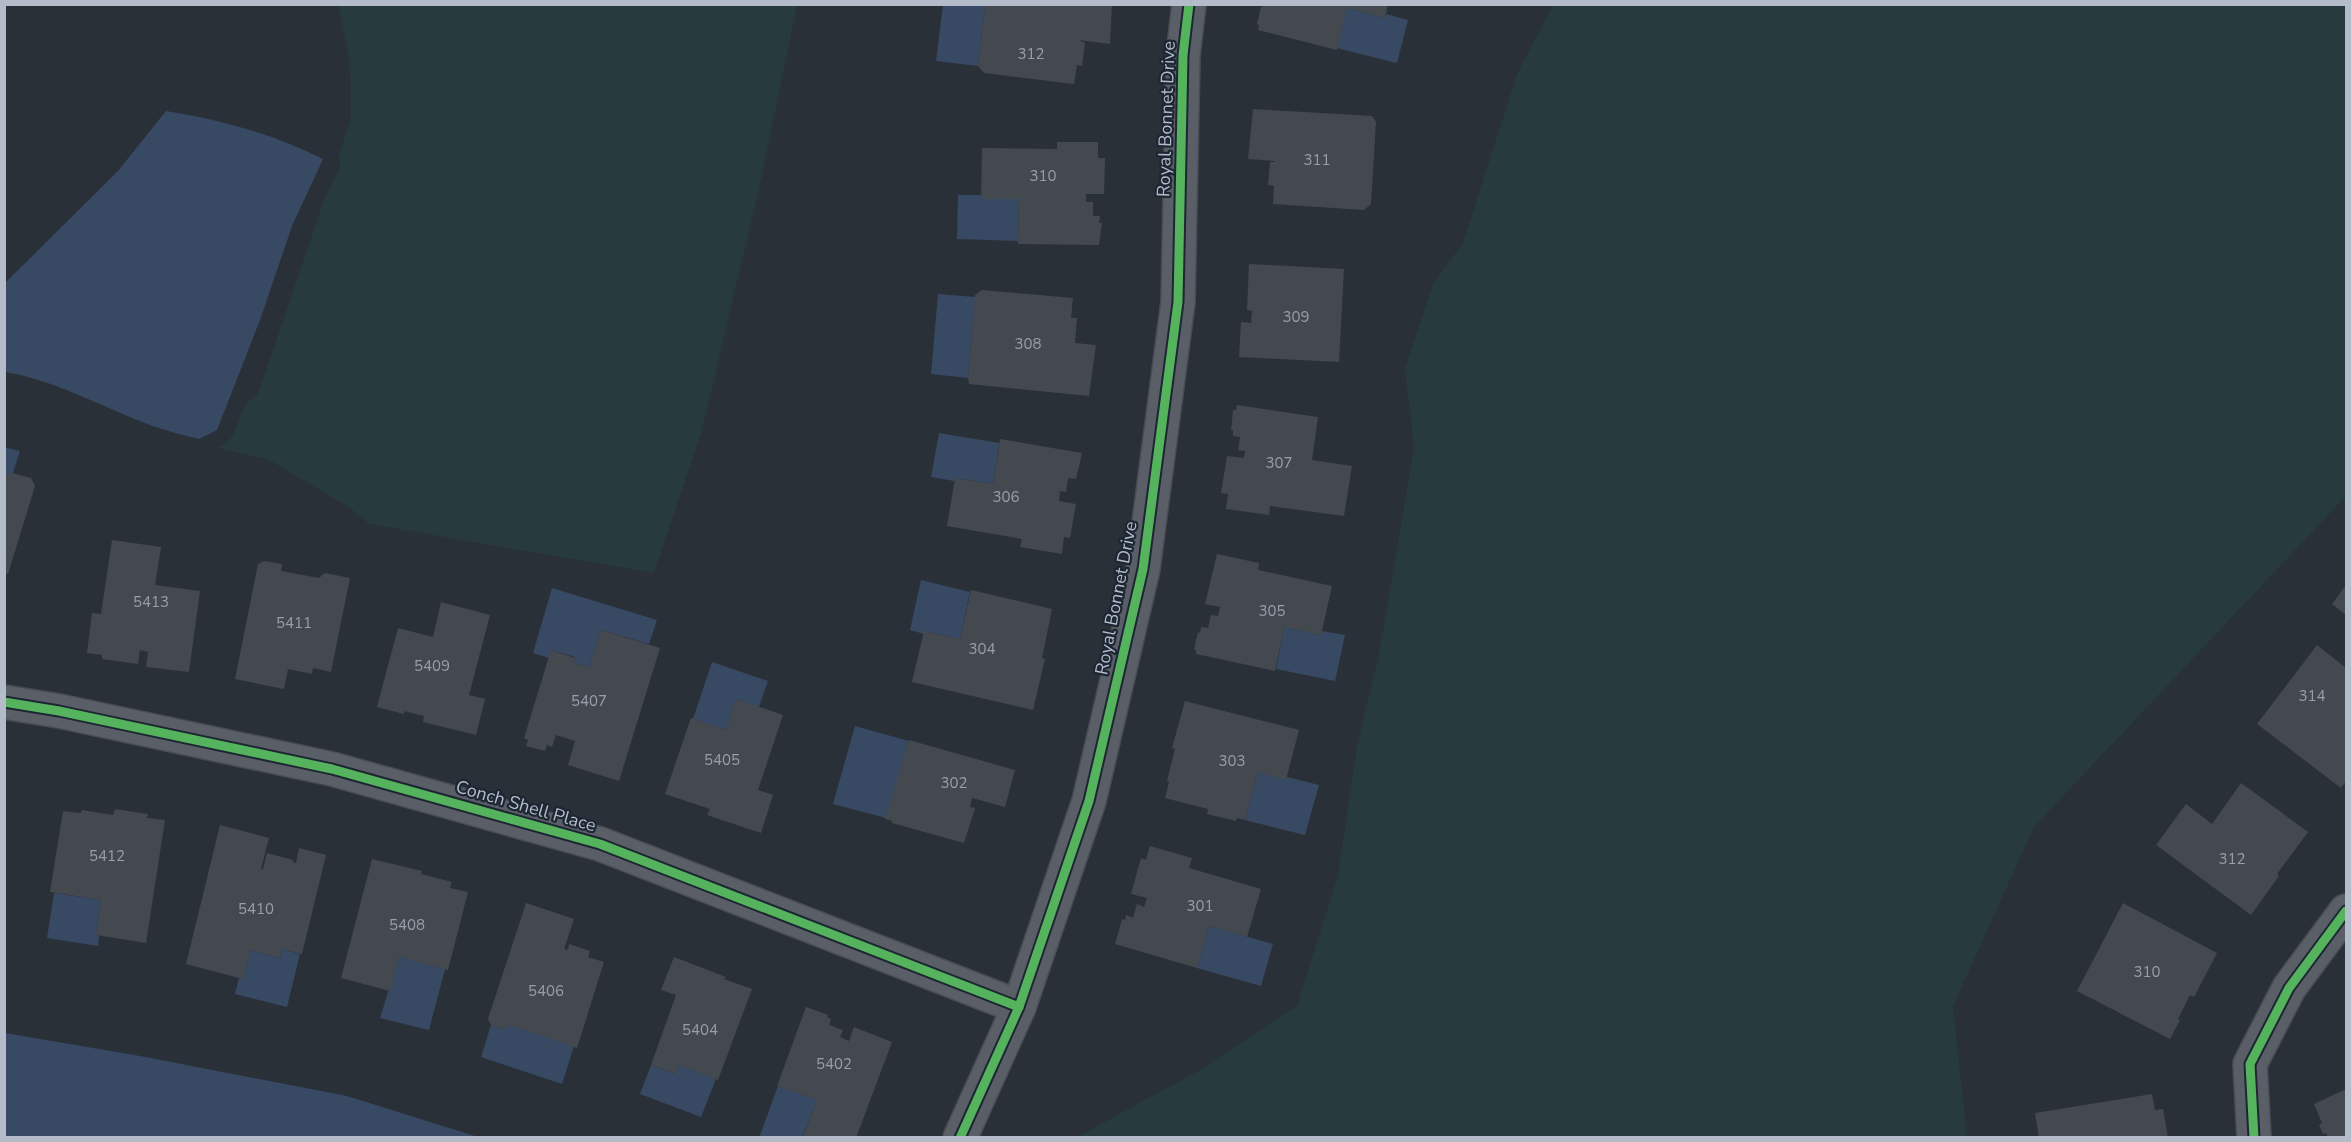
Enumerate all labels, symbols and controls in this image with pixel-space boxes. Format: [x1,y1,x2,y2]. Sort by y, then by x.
street label: Royal Bonnet Drive [1151,41,1181,197]
house number: 312 [1017,44,1045,64]
house number: 311 [1303,150,1331,170]
house number: 310 [1029,166,1057,186]
house number: 309 [1282,307,1310,327]
house number: 308 [1014,334,1042,354]
house number: 307 [1265,453,1293,473]
house number: 306 [992,487,1020,507]
street label: Royal Bonnet Drive [1089,519,1143,677]
house number: 5413 [133,592,169,612]
house number: 305 [1258,601,1286,621]
house number: 5411 [276,613,312,633]
house number: 304 [968,639,996,659]
house number: 5409 [414,656,450,676]
house number: 314 [2298,686,2326,706]
house number: 5407 [571,691,607,711]
house number: 5405 [704,750,740,770]
house number: 303 [1218,751,1246,771]
house number: 302 [940,773,968,793]
street label: Conch Shell Place [453,774,599,838]
house number: 5412 [89,846,125,866]
house number: 312 [2218,849,2246,869]
house number: 301 [1186,896,1214,916]
house number: 5410 [238,899,274,919]
house number: 5408 [389,915,425,935]
house number: 310 [2133,962,2161,982]
house number: 5406 [528,981,564,1001]
house number: 5404 [682,1020,718,1040]
house number: 5402 [816,1054,852,1074]

